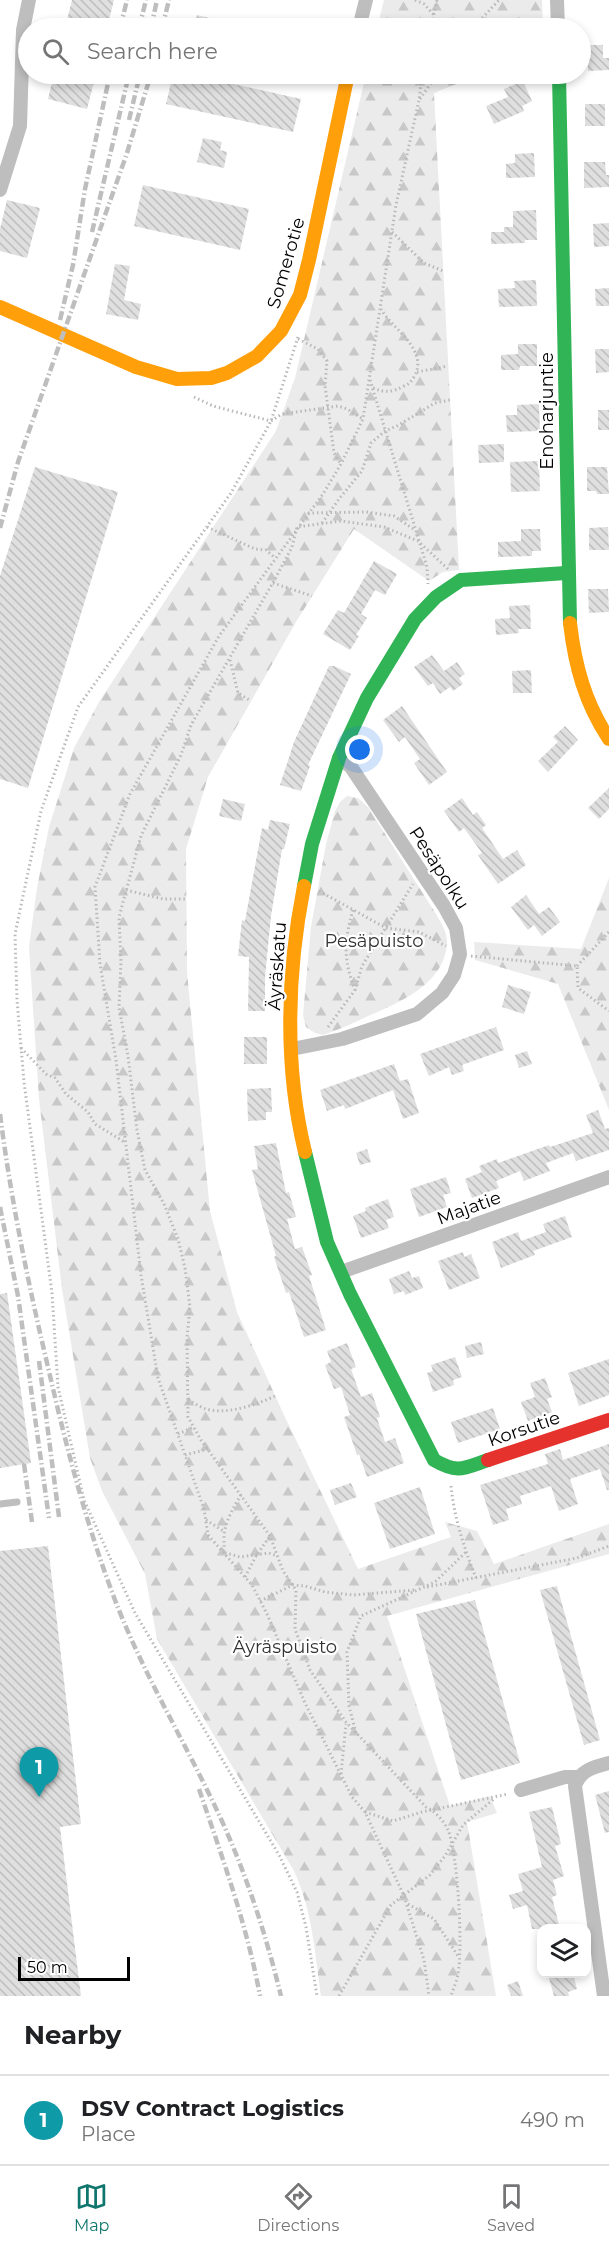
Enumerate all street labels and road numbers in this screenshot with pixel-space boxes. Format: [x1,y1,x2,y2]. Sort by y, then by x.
street label: Somerotie [263,215,310,311]
street label: Enoharjuntie [536,352,558,470]
street label: Pesäpolku [404,823,474,913]
street label: Äyräskatu [263,921,291,1011]
street label: Majatie [434,1186,504,1230]
street label: Korsutie [485,1406,563,1452]

